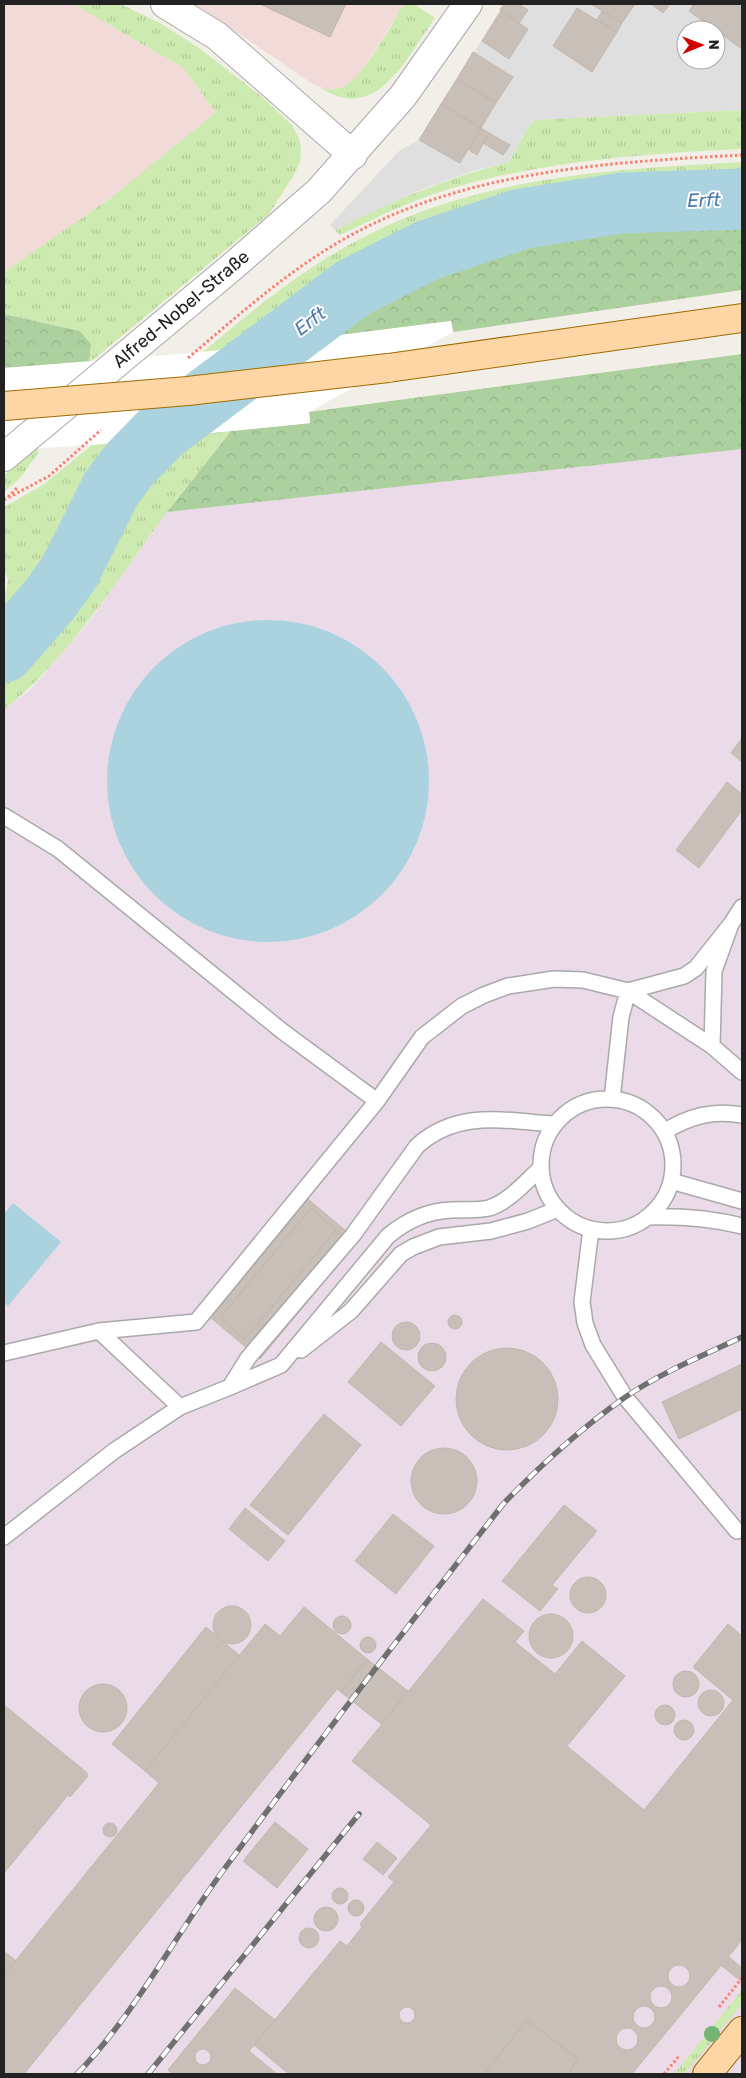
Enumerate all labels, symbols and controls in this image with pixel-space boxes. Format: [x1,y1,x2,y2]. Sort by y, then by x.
north arrow [676,20,726,70]
text: N [705,40,722,50]
water label: Erft [687,188,722,212]
street label: Alfred-Nobel-Straße [108,245,254,373]
water label: Erft [290,301,331,340]

